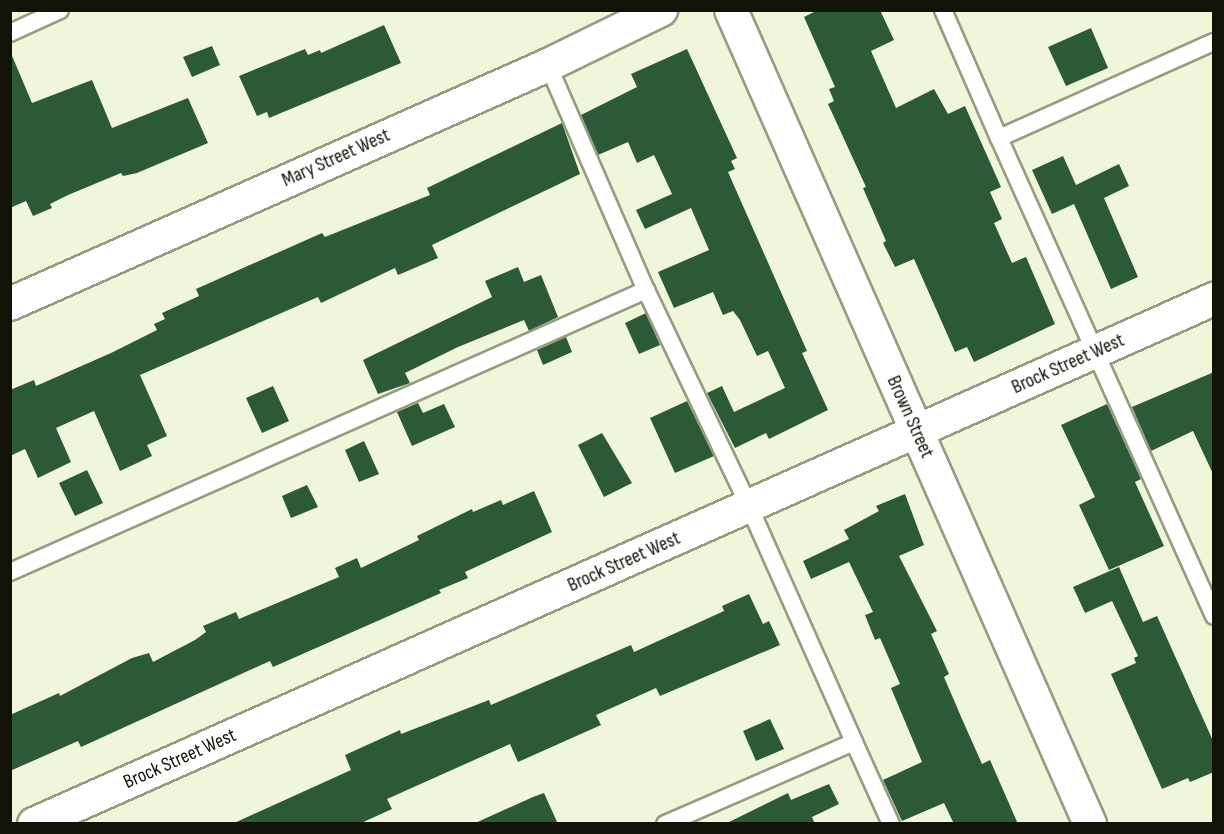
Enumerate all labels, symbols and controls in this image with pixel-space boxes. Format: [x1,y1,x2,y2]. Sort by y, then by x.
street label: Mary Street West [278,123,394,193]
street label: Brock Street West [1008,328,1128,400]
street label: Brown Street [881,372,939,462]
street label: Brock Street West [564,526,684,598]
street label: Brock Street West [120,723,240,795]

